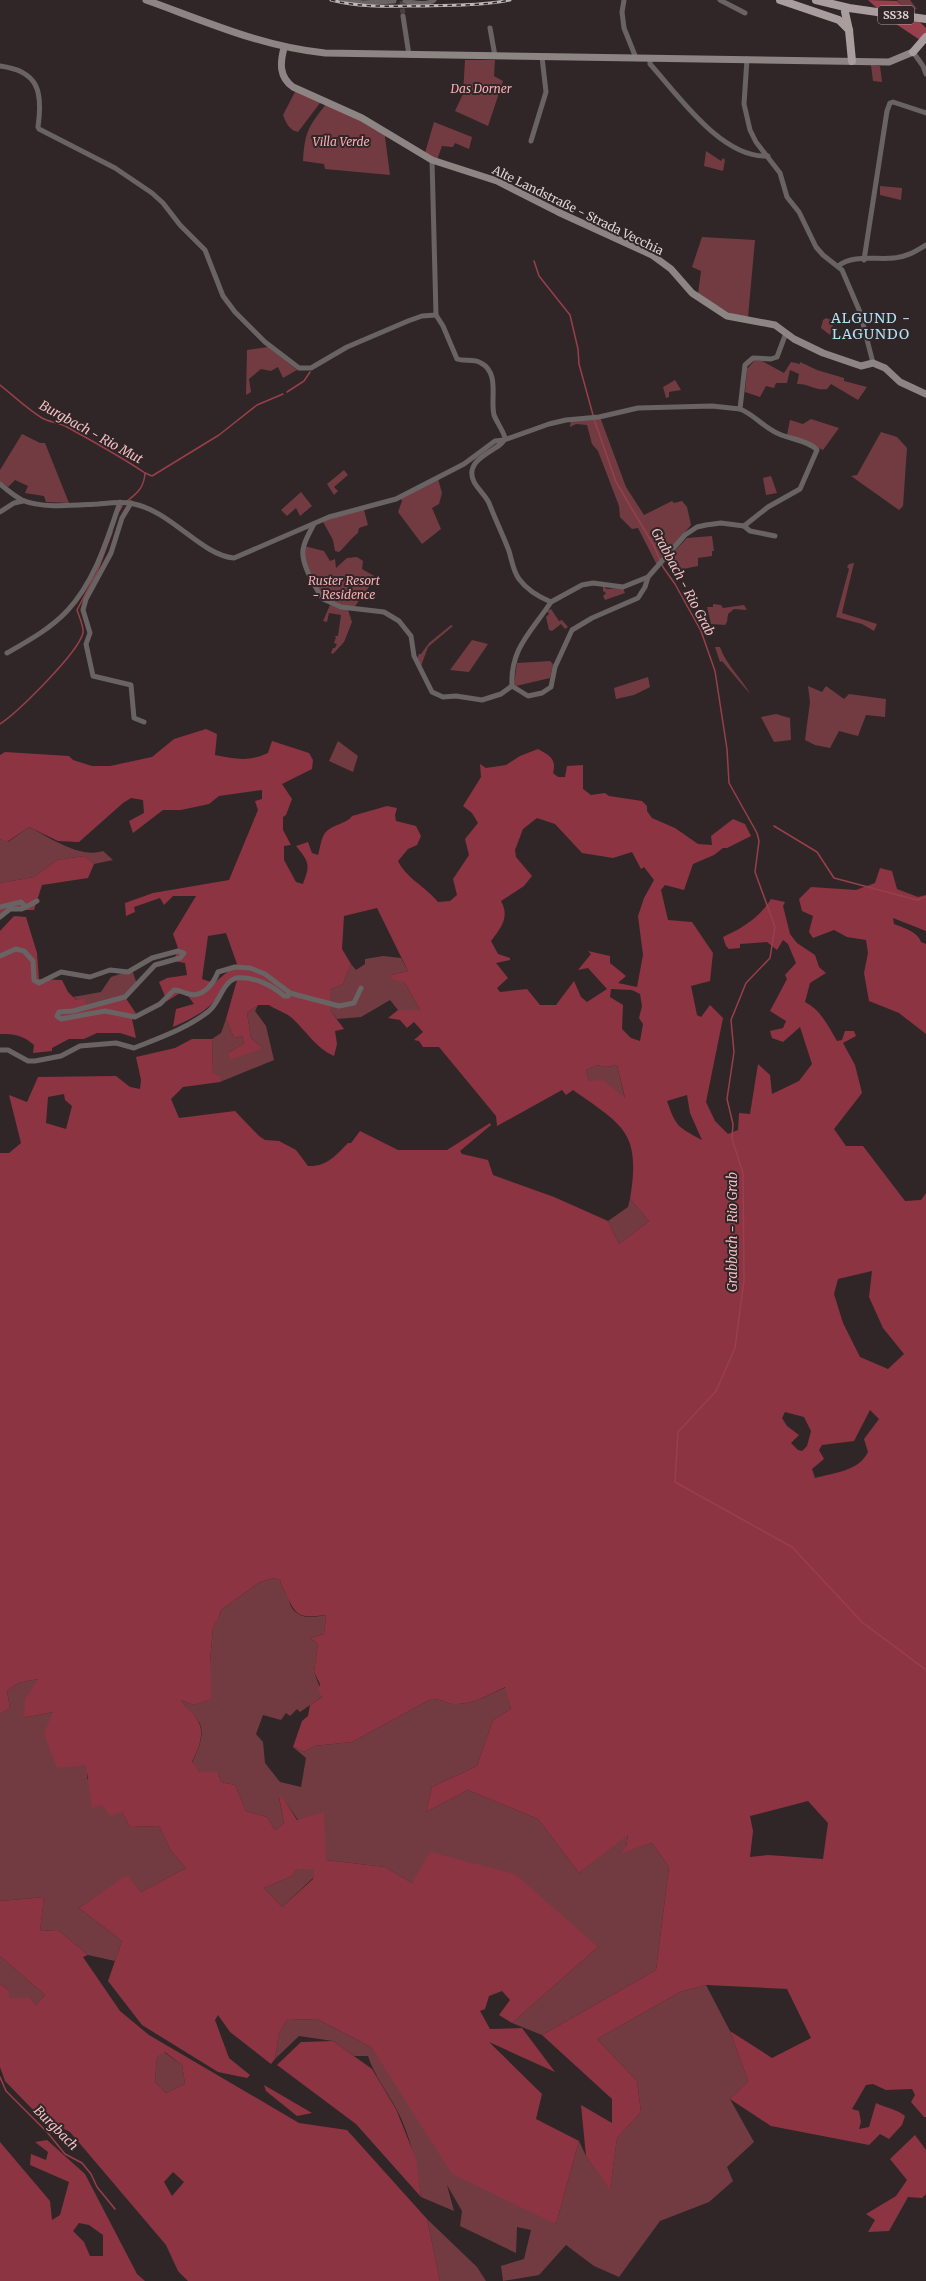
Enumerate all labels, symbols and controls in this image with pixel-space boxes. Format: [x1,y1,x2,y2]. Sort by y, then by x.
road number: SS38 [878,6,914,24]
park label: Das Dorner [449,81,513,96]
park label: Villa Verde [312,134,370,149]
street label: Alte Landstraße - Strada Vecchia [489,162,667,258]
district label: ALGUND - LAGUNDO [830,309,911,343]
water label: Burgbach - Rio Mut [36,397,146,468]
water label: Grabbach - Rio Grab [647,525,719,639]
park label: Ruster Resort - Residence [308,573,381,602]
water label: Grabbach - Rio Grab [724,1172,741,1292]
water label: Burgbach [30,2102,82,2154]

